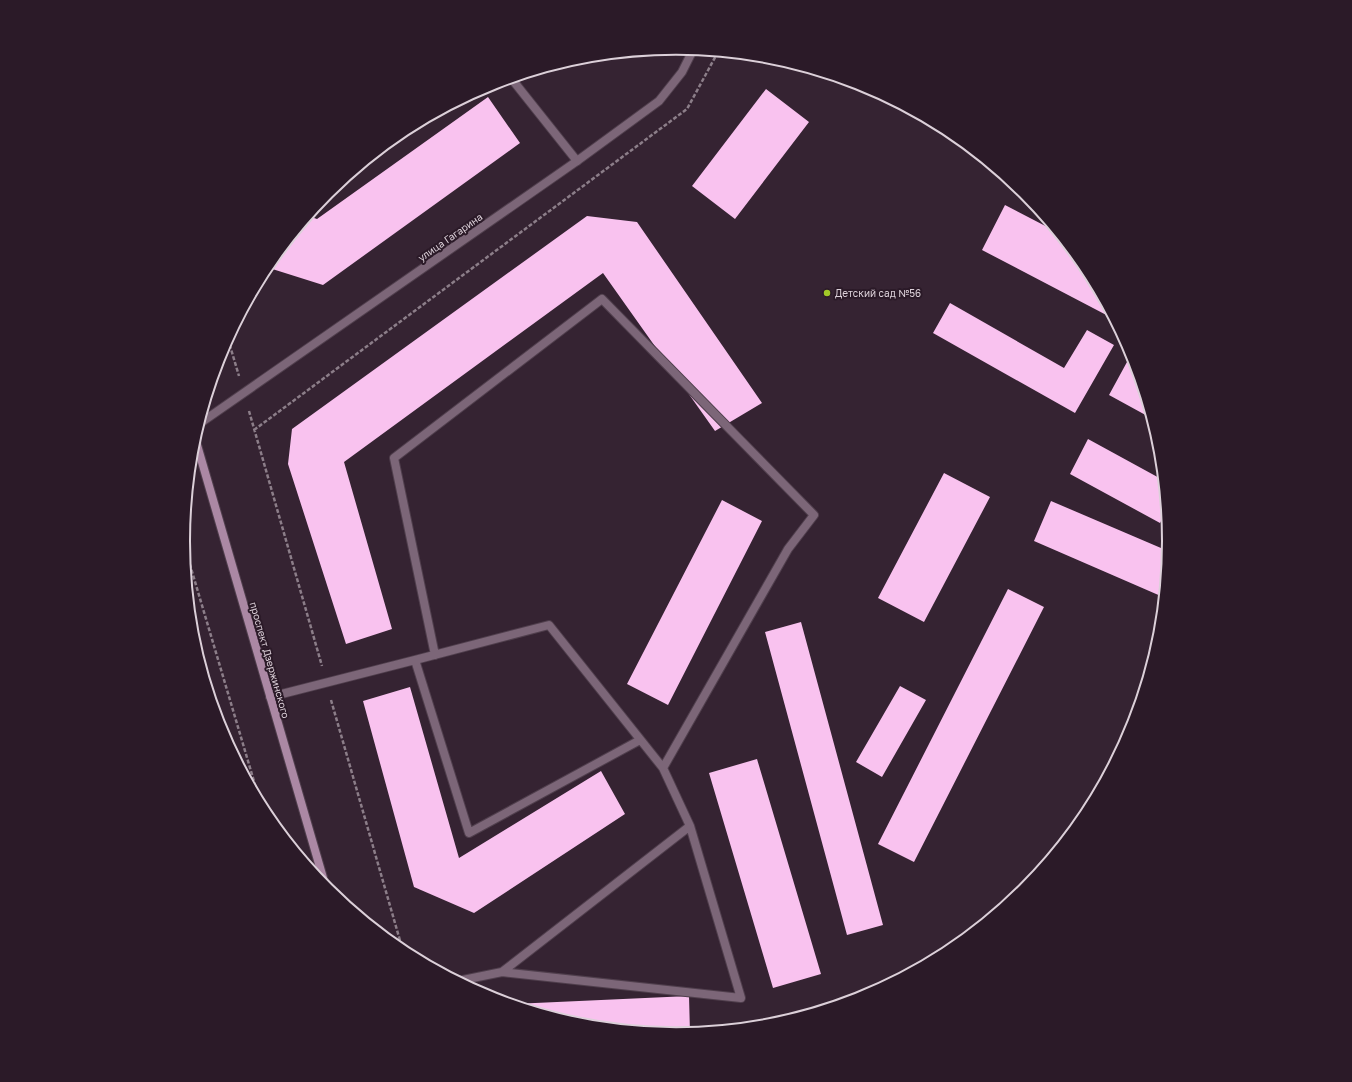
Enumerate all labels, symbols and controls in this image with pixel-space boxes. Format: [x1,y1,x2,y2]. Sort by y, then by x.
street label: улица Гагарина [415,210,485,264]
place label: Детский сад №56 [835,287,921,299]
marker: Детский сад №56 [822,288,832,298]
street label: проспект Дзержинского [248,600,292,720]

